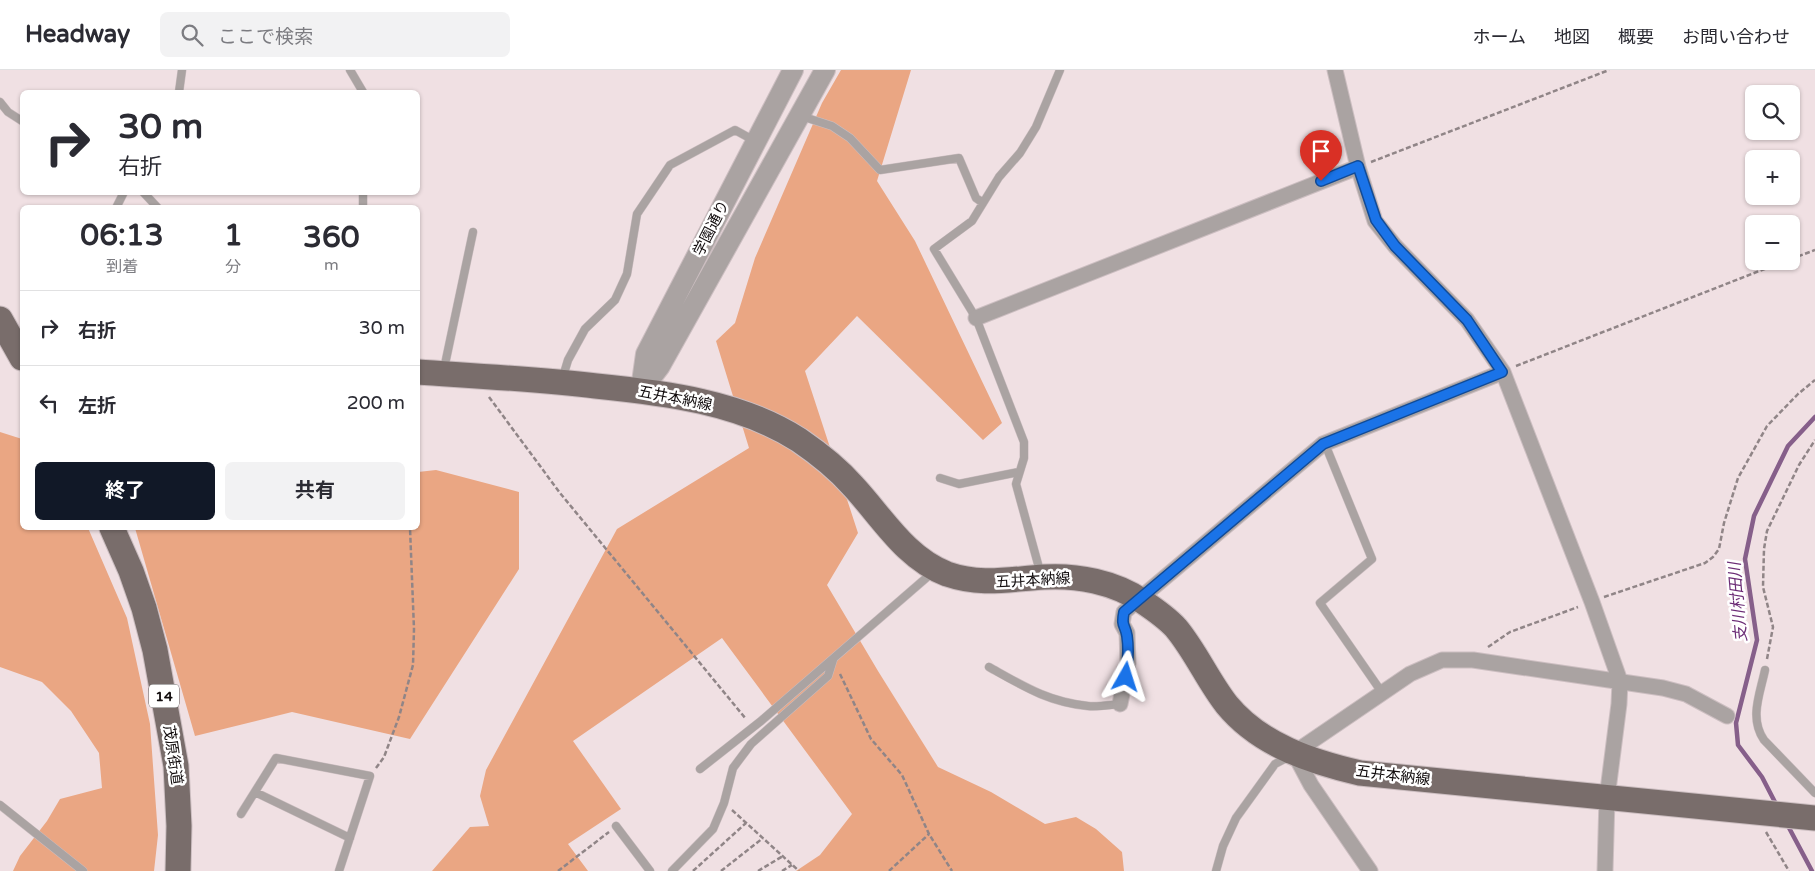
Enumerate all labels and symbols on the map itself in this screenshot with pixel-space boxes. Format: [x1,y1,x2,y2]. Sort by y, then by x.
pin [1300,130,1342,181]
street label: 学園通り [689,197,733,259]
street label: 五井本納線 [636,382,714,414]
water label: 支川村田川 [1724,559,1751,643]
street label: 五井本納線 [995,569,1071,591]
position arrow [1099,650,1151,702]
road number: 14 [149,684,179,708]
street label: 茂原街道 [160,724,186,786]
street label: 五井本納線 [1355,761,1431,789]

